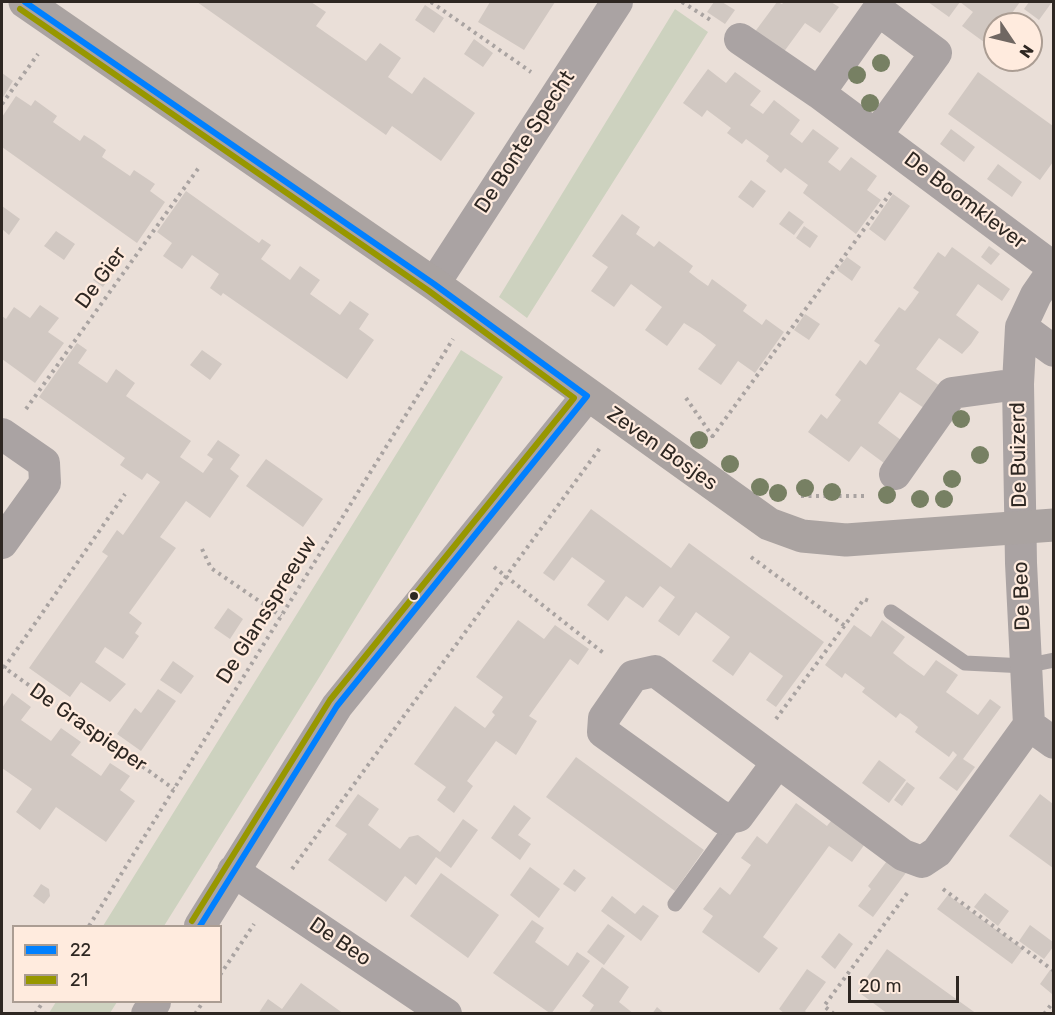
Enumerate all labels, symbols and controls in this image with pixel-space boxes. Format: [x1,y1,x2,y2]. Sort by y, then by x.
north arrow [983,12,1043,72]
text: N [1015,41,1038,62]
street label: De Bonte Specht [470,66,580,218]
street label: De Boomklever [899,147,1031,255]
street label: De Gier [70,242,132,314]
street label: Zeven Bosjes [602,402,722,496]
street label: De Buizerd [1005,402,1033,508]
street label: De Glansspreeuw [211,531,323,689]
street label: De Beo [1008,561,1036,631]
unlabelled marker [408,590,420,602]
street label: De Graspieper [24,678,152,778]
street label: De Beo [304,912,376,972]
legend [12,925,222,1003]
text: 22 [70,939,91,961]
scale bar [851,964,962,1002]
text: 21 [70,969,88,991]
text: 20 m [859,975,901,997]

